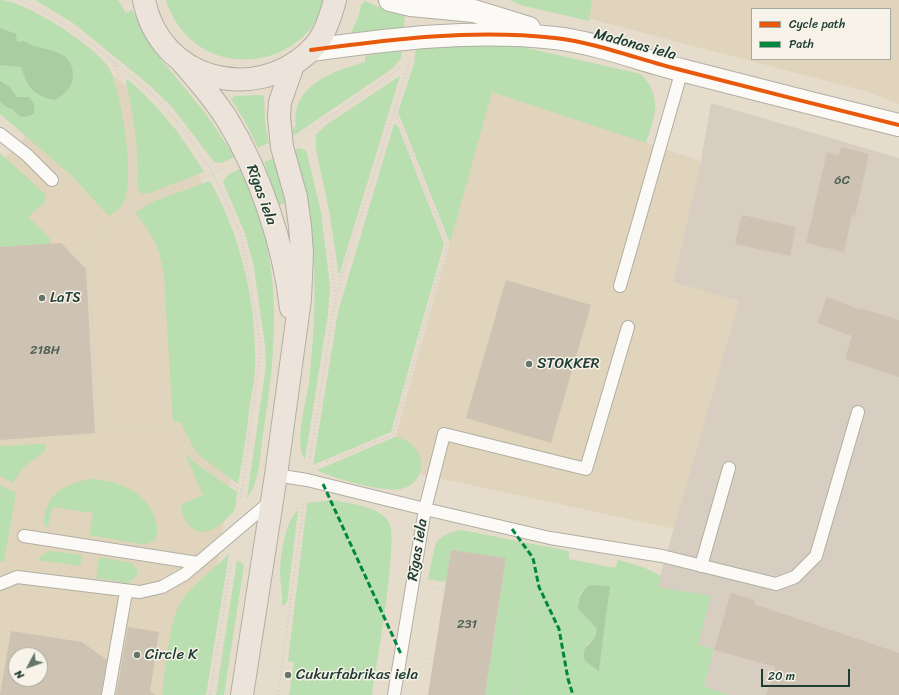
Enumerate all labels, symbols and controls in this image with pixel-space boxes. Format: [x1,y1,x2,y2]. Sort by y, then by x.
legend [751,8,891,60]
text: Cycle path [789,13,845,35]
street label: Madonas iela [592,25,678,65]
text: Path [789,33,814,55]
street label: Rīgas iela [242,162,280,228]
house number: 6C [834,173,850,189]
place label: LaTS [50,289,80,307]
marker: LaTS [37,293,47,303]
house number: 218H [30,343,60,359]
place label: STOKKER [537,355,600,373]
marker: STOKKER [524,359,534,369]
street label: Rīgas iela [404,518,432,582]
house number: 231 [457,617,477,633]
place label: Circle K [145,646,197,664]
north arrow [8,647,48,687]
marker: Circle K [132,650,142,660]
scale bar [763,661,852,687]
text: N [10,665,29,684]
text: 20 m [768,665,795,687]
place label: Cukurfabrikas iela [296,666,418,684]
marker: Cukurfabrikas iela [283,670,293,680]

